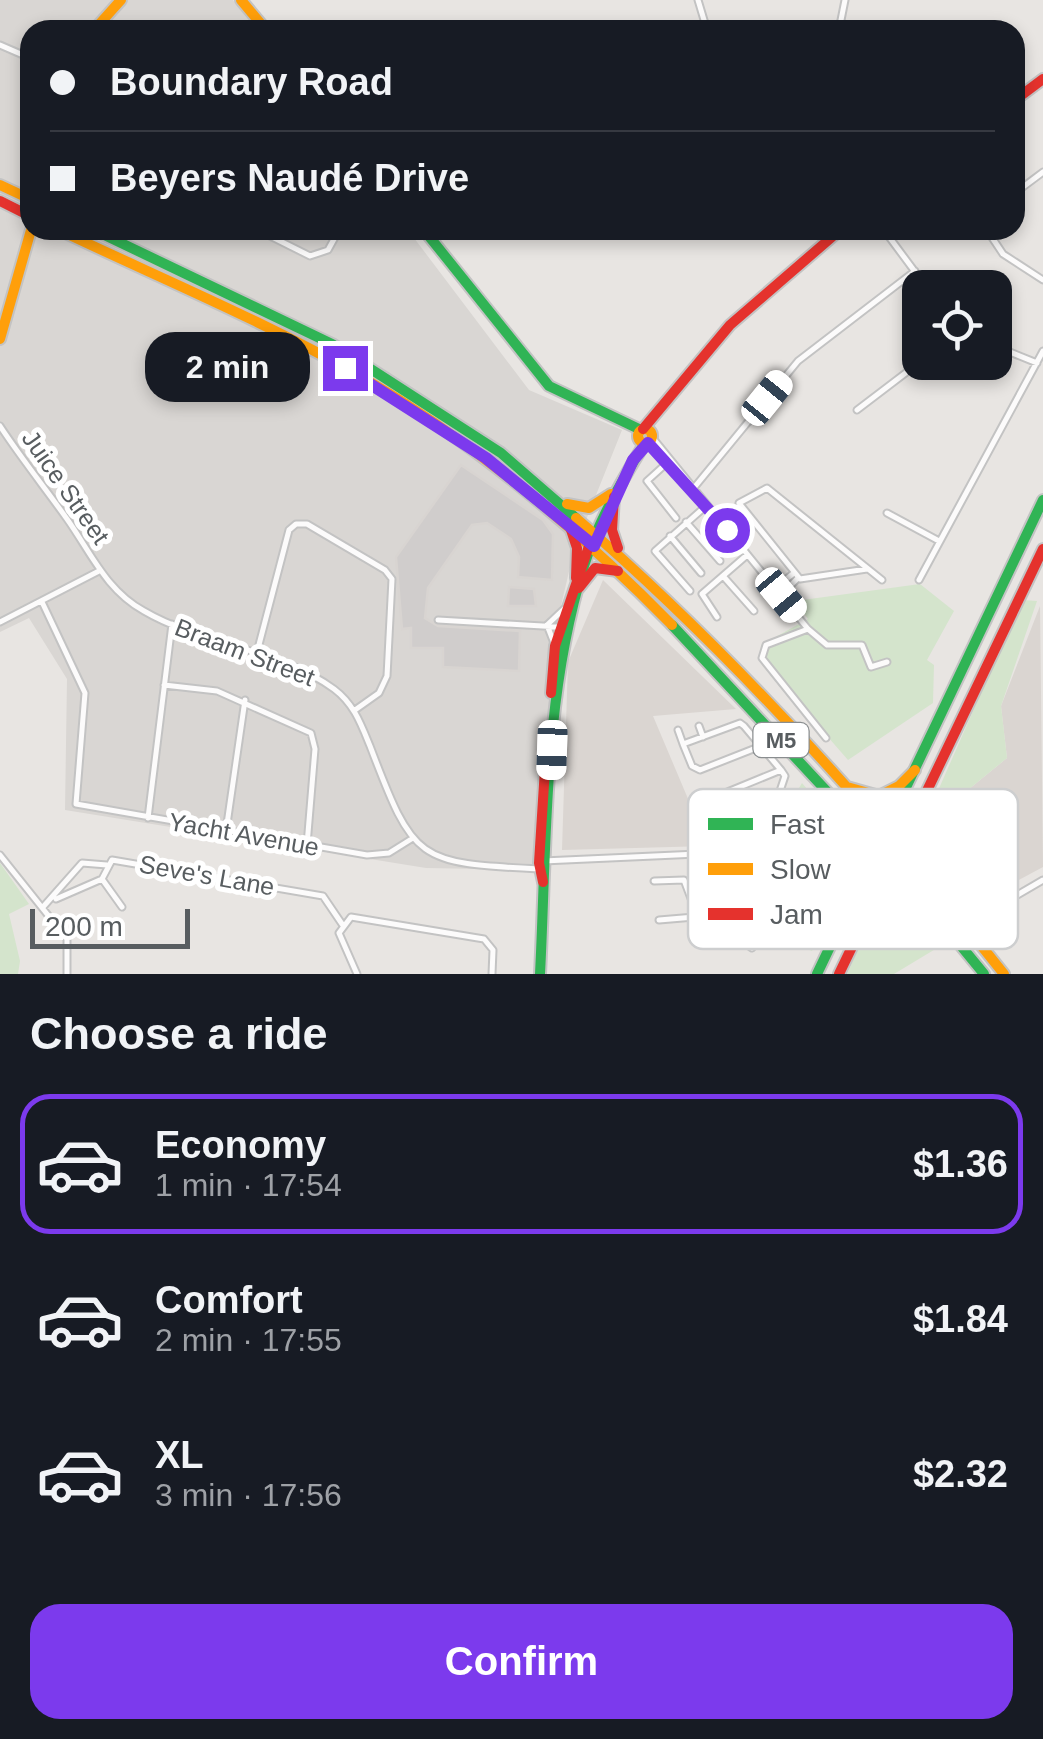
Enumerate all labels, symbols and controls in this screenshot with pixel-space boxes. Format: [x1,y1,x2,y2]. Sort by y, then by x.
text: Boundary Road [110,61,393,103]
text: Beyers Naudé Drive [110,157,469,199]
map controls [902,270,1012,380]
button: locate [902,270,1012,380]
callout: 2 min [145,333,310,403]
route end [323,346,368,391]
text: 2 min [186,349,269,385]
car [736,365,798,431]
street label: Juice Street [17,425,115,549]
route start [705,508,750,553]
car [750,562,812,628]
street label: Braam Street [171,613,319,691]
car [536,719,568,781]
road number: M5 [754,723,808,757]
legend [688,789,1018,949]
street label: Yacht Avenue [167,807,321,861]
text: Fast [770,809,825,840]
street label: Seve's Lane [137,849,277,901]
text: Slow [770,854,831,885]
text: Jam [770,899,823,930]
scale bar [30,904,190,948]
text: 200 m [45,911,123,942]
text: Choose a ride [30,1008,328,1059]
icon: car [35,1119,125,1209]
text: Economy [155,1124,326,1166]
text: $1.36 [913,1143,1008,1185]
text: 1 min · 17:54 [155,1167,342,1203]
icon: car [35,1274,125,1364]
text: Comfort [155,1279,303,1321]
text: $1.84 [913,1298,1008,1340]
text: 2 min · 17:55 [155,1322,342,1358]
icon: car [35,1429,125,1519]
text: XL [155,1434,204,1476]
text: $2.32 [913,1453,1008,1495]
text: 3 min · 17:56 [155,1477,342,1513]
button: Confirm [30,1604,1013,1719]

